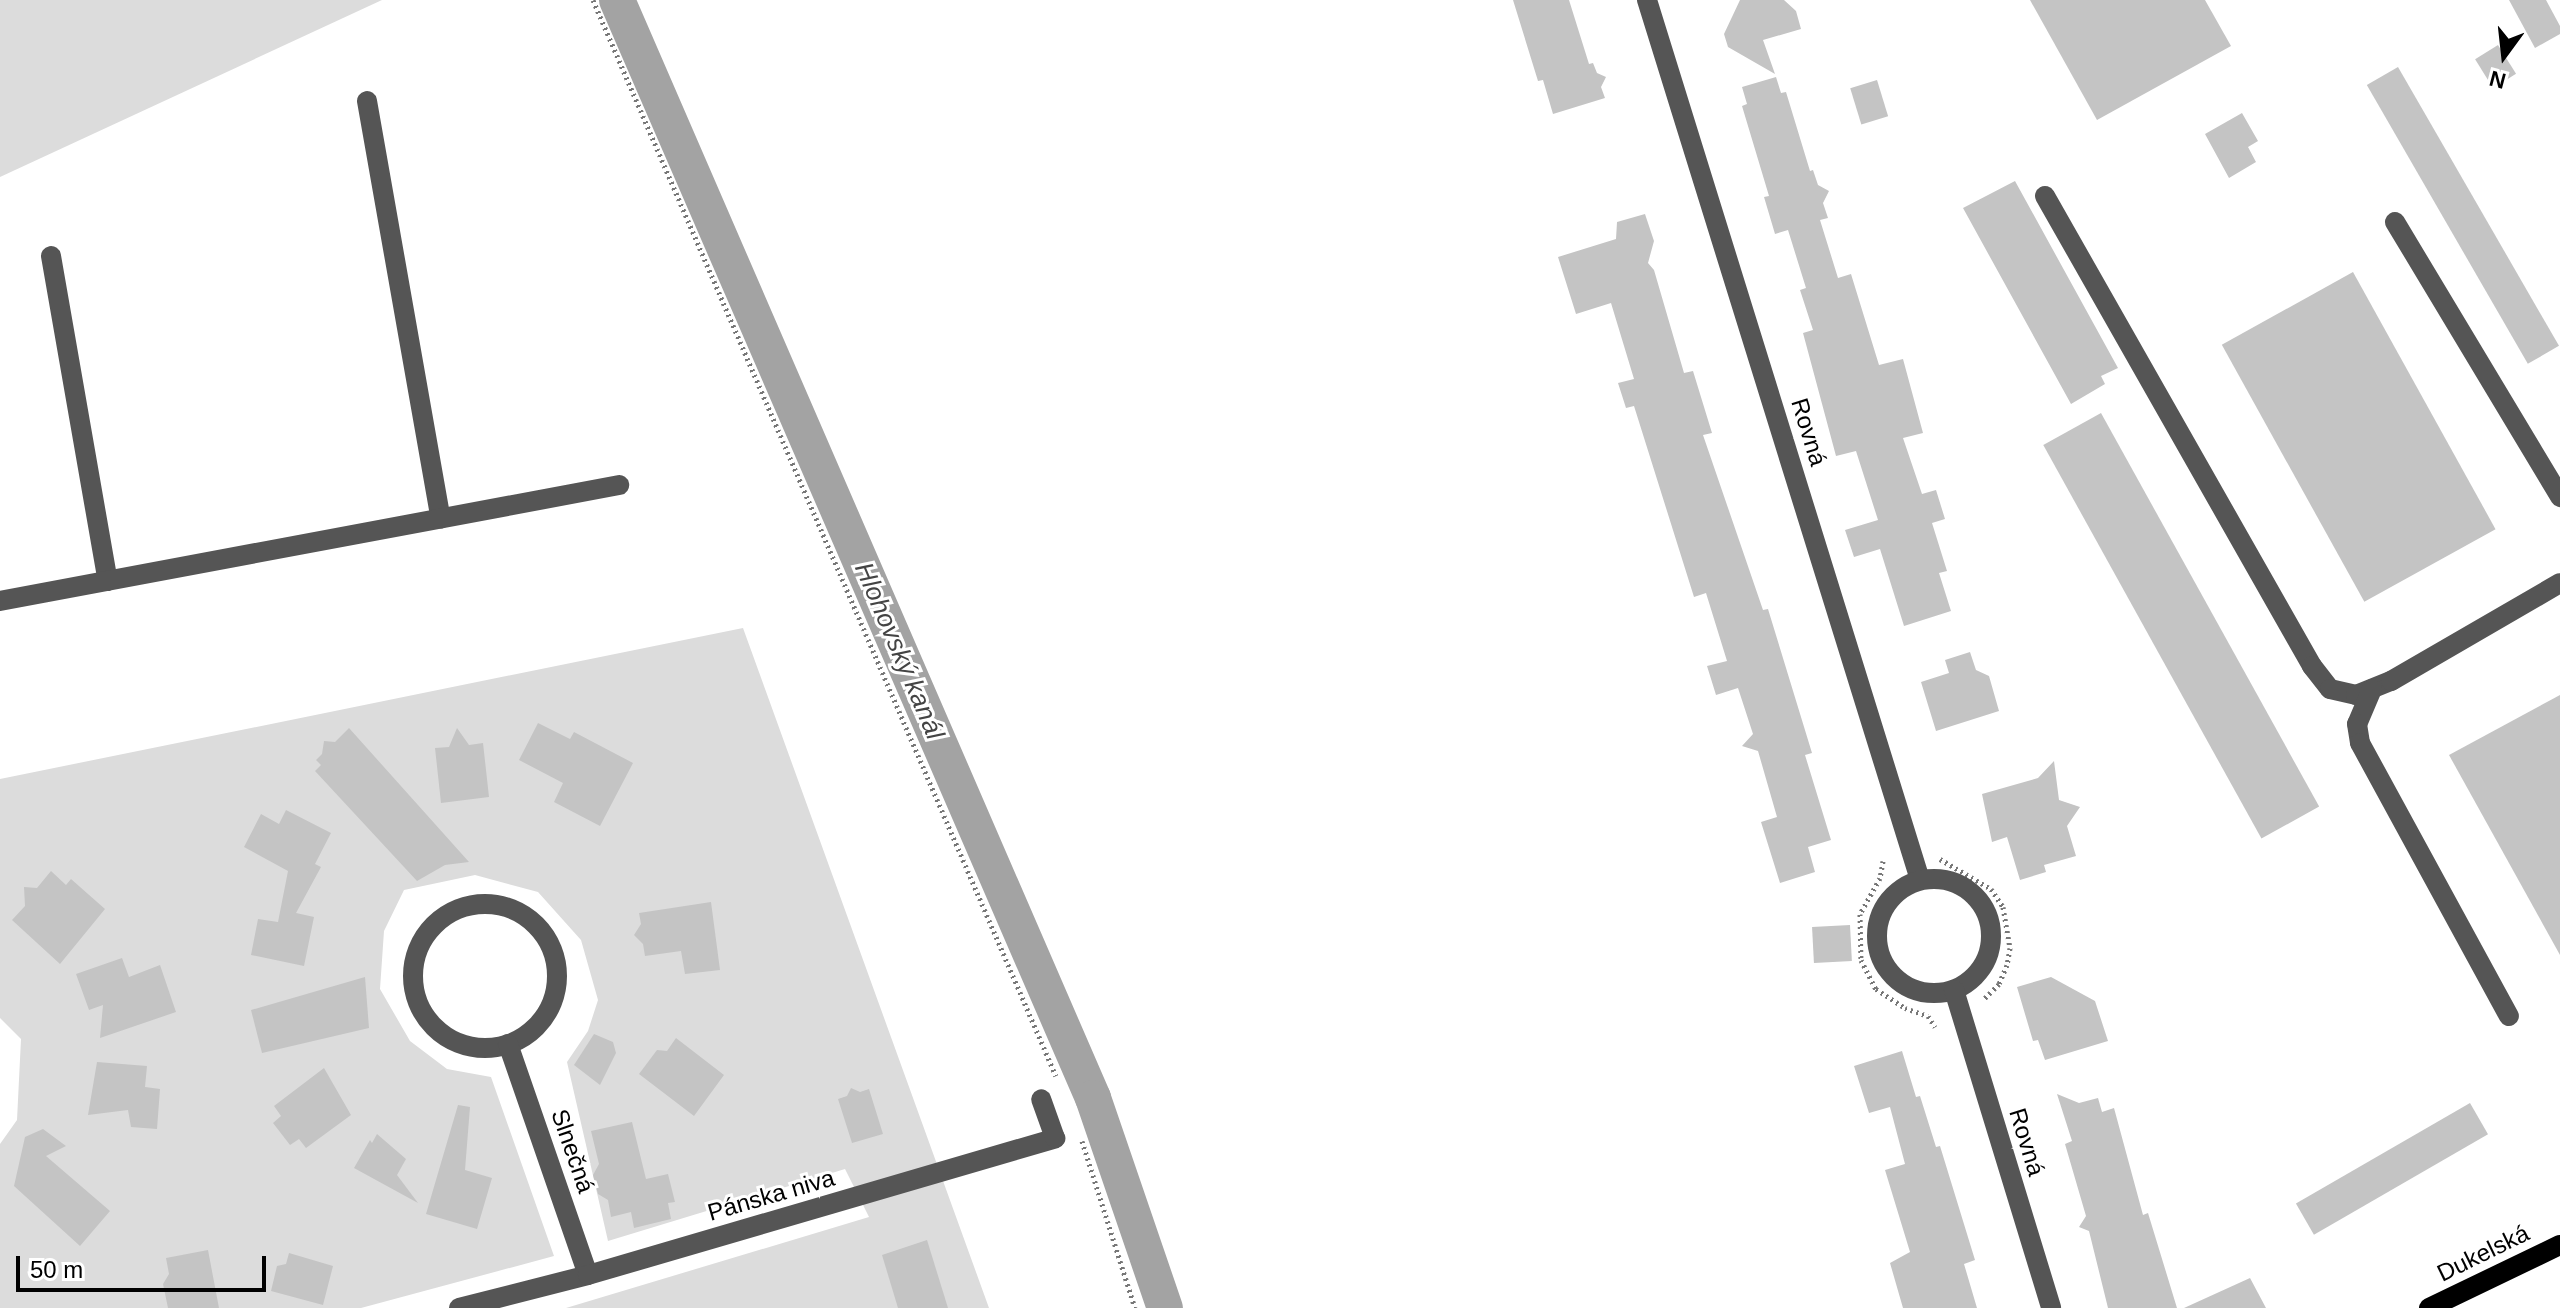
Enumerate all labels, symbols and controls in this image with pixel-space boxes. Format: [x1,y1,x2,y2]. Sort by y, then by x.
north arrow [2464,16,2544,96]
text: N [2487,66,2509,94]
street label: Rovná [1785,395,1833,469]
water label: Hlohovský kanál [848,558,950,744]
street label: Slnečná [545,1105,601,1197]
street label: Rovná [2003,1105,2051,1179]
street label: Pánska niva [704,1163,838,1227]
street label: Dukelská [2432,1218,2534,1288]
scale bar [20,1240,270,1290]
text: 50 m [30,1256,83,1283]

